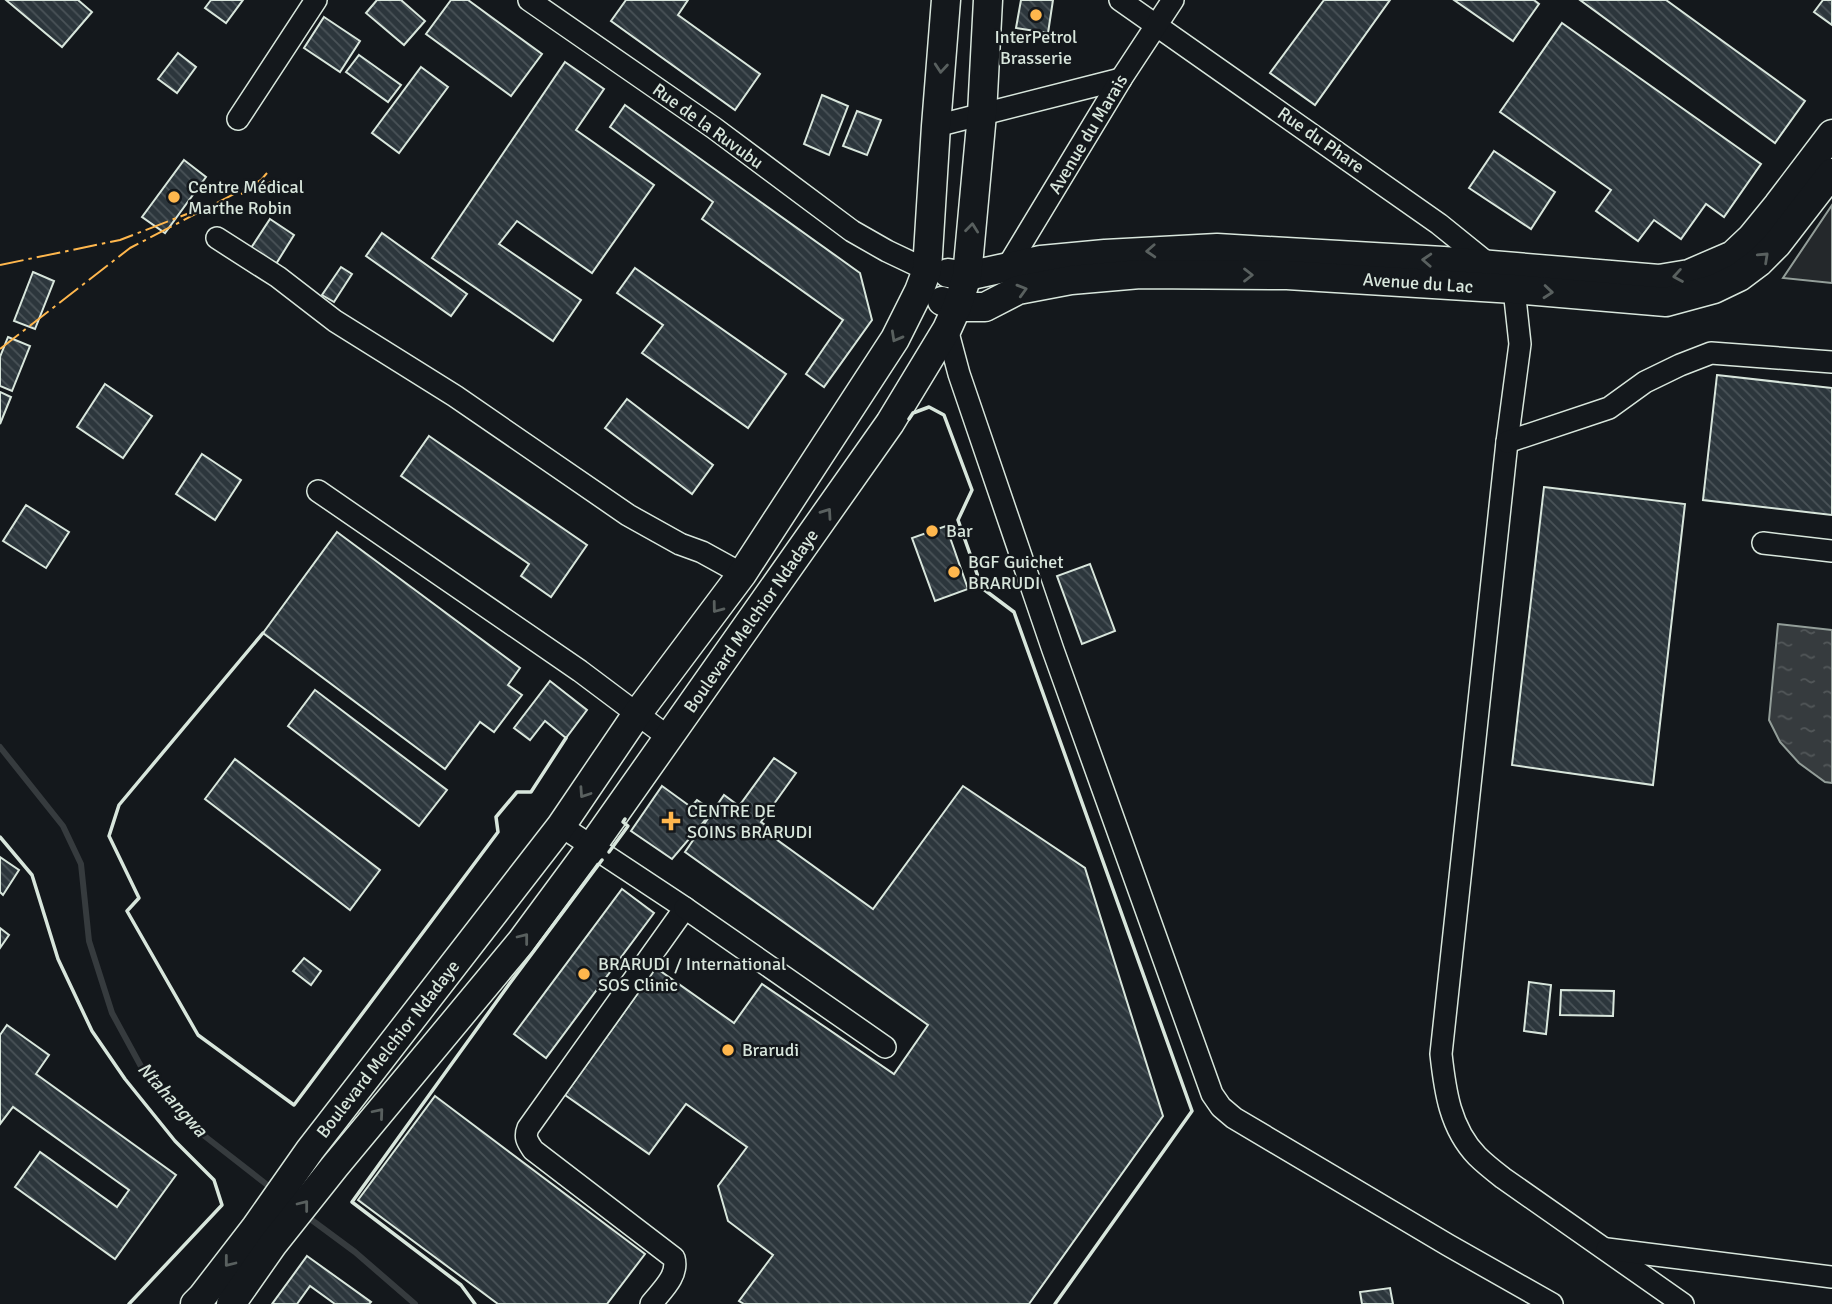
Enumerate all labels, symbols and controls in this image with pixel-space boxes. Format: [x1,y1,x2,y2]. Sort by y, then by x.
marker: InterPetrol Brasserie [1028,7,1044,23]
place label: InterPetrol Brasserie [995,26,1077,69]
one-way arrow [934,63,949,74]
street label: Avenue du Marais [1044,70,1132,198]
street label: Rue de la Ruvubu [648,78,768,174]
street label: Rue du Phare [1273,102,1369,178]
place label: Centre Médical Marthe Robin [188,176,304,219]
marker: Centre Médical Marthe Robin [166,189,182,205]
one-way arrow [964,222,979,234]
one-way arrow [1146,244,1157,259]
one-way arrow [1422,253,1433,268]
one-way arrow [1756,253,1769,265]
one-way arrow [1243,267,1254,283]
street label: Avenue du Lac [1362,268,1474,298]
one-way arrow [1672,268,1684,283]
one-way arrow [1016,284,1028,299]
one-way arrow [1543,284,1554,299]
one-way arrow [891,330,904,342]
one-way arrow [819,508,832,521]
place label: Bar [946,520,973,542]
marker: Bar [924,523,940,539]
street label: Boulevard Melchior Ndadaye [679,525,823,717]
place label: BGF Guichet BRARUDI [968,551,1064,594]
marker: BGF Guichet BRARUDI [946,564,962,580]
one-way arrow [712,601,725,613]
one-way arrow [579,785,592,798]
place label: CENTRE DE SOINS BRARUDI [687,800,813,843]
marker: CENTRE DE SOINS BRARUDI [661,811,681,831]
one-way arrow [515,933,528,945]
place label: BRARUDI / International SOS Clinic [598,953,786,996]
street label: Boulevard Melchior Ndadaye [312,956,464,1142]
marker: BRARUDI / International SOS Clinic [576,966,592,982]
place label: Brarudi [742,1039,799,1061]
marker: Brarudi [720,1042,736,1058]
water label: Ntahangwa [132,1057,213,1143]
one-way arrow [371,1109,383,1122]
one-way arrow [296,1200,308,1213]
one-way arrow [225,1254,238,1267]

